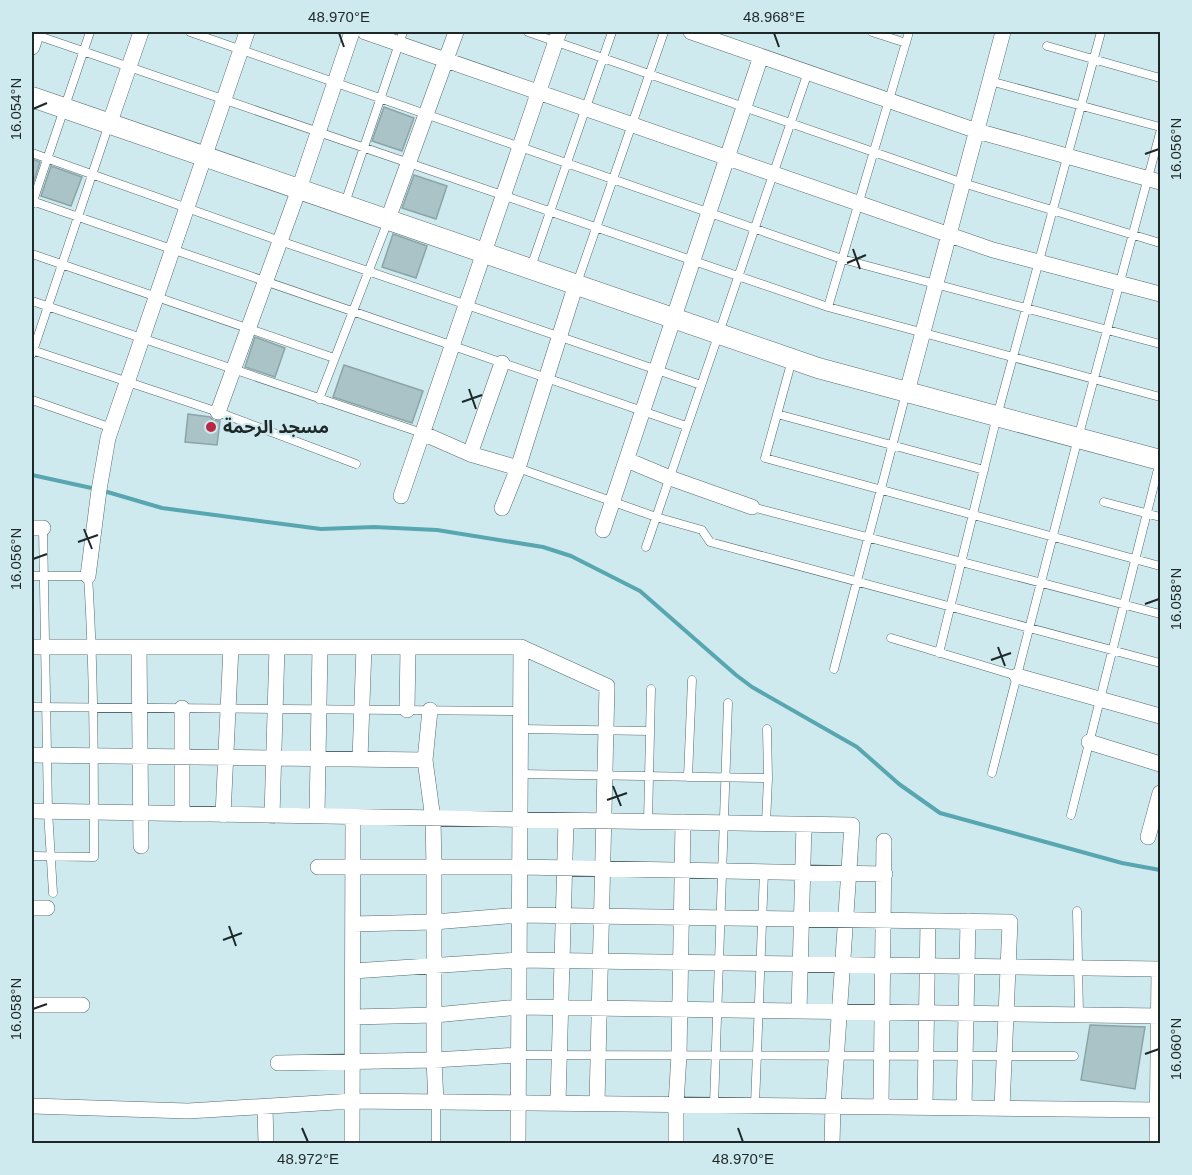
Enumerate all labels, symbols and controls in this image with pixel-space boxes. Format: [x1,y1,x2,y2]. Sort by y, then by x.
text: 48.970°E [308,8,370,25]
text: 48.968°E [743,8,805,25]
text: 16.054°N [7,78,24,140]
text: 16.056°N [1167,118,1184,180]
place label: مسجد الرحمة [223,417,329,438]
marker: مسجد الرحمة [204,420,218,434]
text: 16.056°N [7,528,24,590]
text: 16.058°N [1167,568,1184,630]
text: 16.058°N [7,978,24,1040]
text: 16.060°N [1167,1018,1184,1080]
text: 48.972°E [277,1150,339,1167]
text: 48.970°E [712,1150,774,1167]

